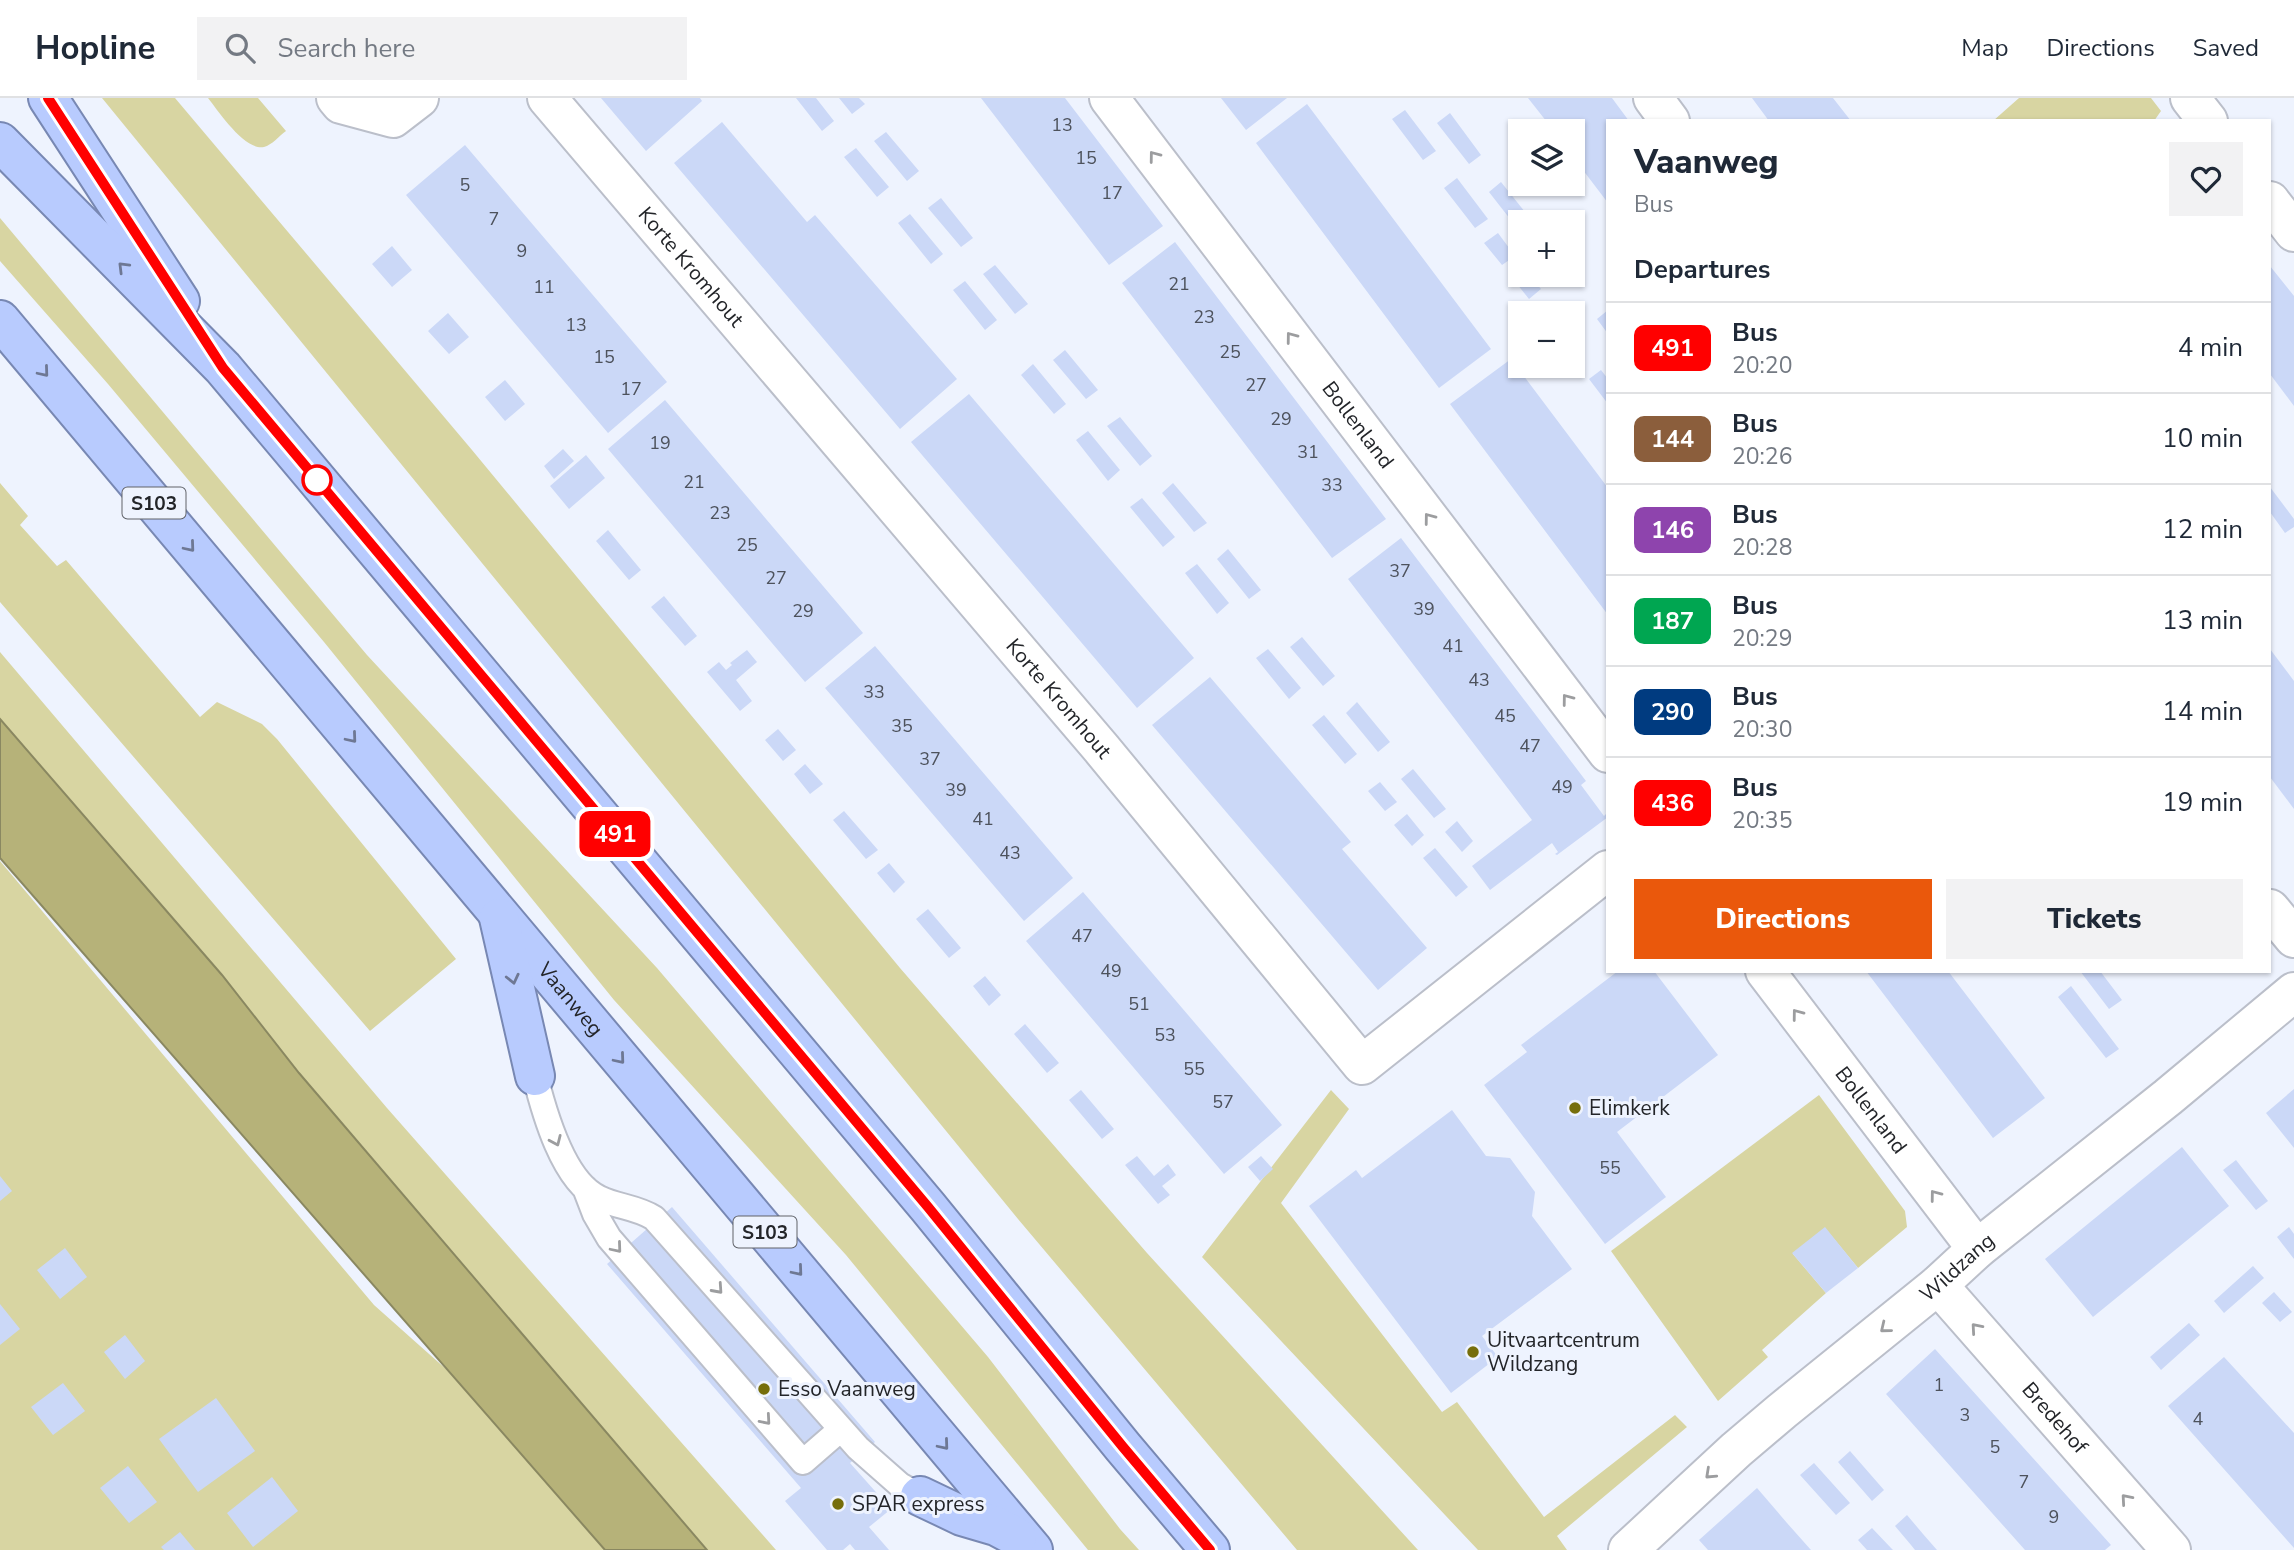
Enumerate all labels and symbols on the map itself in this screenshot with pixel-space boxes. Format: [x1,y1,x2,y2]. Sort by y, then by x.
house number: 13 [1051,113,1073,137]
house number: 15 [1075,146,1097,170]
one-way arrow [1149,151,1162,164]
house number: 5 [460,173,470,197]
house number: 17 [1101,181,1123,205]
street label: Korte Kromhout [632,201,751,333]
house number: 7 [489,207,499,231]
house number: 9 [517,239,527,263]
one-way arrow [119,262,132,275]
house number: 21 [1168,272,1190,296]
house number: 11 [533,275,555,299]
house number: 23 [1193,305,1215,329]
house number: 13 [565,313,587,337]
one-way arrow [1287,333,1299,345]
house number: 25 [1219,340,1241,364]
house number: 15 [593,345,615,369]
one-way arrow [36,364,48,377]
house number: 27 [1245,373,1267,397]
street label: Bollenland [1316,376,1400,474]
house number: 17 [620,377,642,401]
house number: 29 [1270,407,1292,431]
house number: 19 [649,431,671,455]
house number: 31 [1297,440,1319,464]
unlabelled marker [302,465,332,495]
house number: 21 [683,470,705,494]
house number: 33 [1321,473,1343,497]
road number: S103 [122,488,186,518]
house number: 23 [709,501,731,525]
one-way arrow [1425,513,1438,526]
house number: 25 [736,533,758,557]
one-way arrow [182,538,194,551]
house number: 37 [1389,559,1411,583]
house number: 27 [765,566,787,590]
house number: 39 [1413,597,1435,621]
house number: 29 [792,599,814,623]
street label: Korte Kromhout [1000,633,1118,765]
house number: 41 [1442,634,1464,658]
house number: 43 [1468,668,1490,692]
house number: 33 [863,680,885,704]
one-way arrow [1562,694,1575,707]
house number: 45 [1494,704,1516,728]
house number: 35 [891,714,913,738]
one-way arrow [344,730,357,742]
house number: 47 [1519,734,1541,758]
house number: 37 [919,747,941,771]
house number: 49 [1551,775,1573,799]
house number: 39 [945,778,967,802]
house number: 41 [972,807,994,831]
line badge: 491 [575,811,655,857]
house number: 43 [999,841,1021,865]
house number: 47 [1071,924,1093,948]
street label: Vaanweg [531,956,610,1042]
house number: 49 [1100,959,1122,983]
one-way arrow [505,973,519,985]
house number: 51 [1128,992,1150,1016]
one-way arrow [1793,1009,1806,1022]
house number: 53 [1154,1023,1176,1047]
one-way arrow [612,1051,624,1064]
house number: 55 [1183,1057,1205,1081]
street label: Bollenland [1829,1061,1913,1160]
house number: 57 [1212,1090,1234,1114]
place label: Elimkerk [1589,1094,1670,1122]
marker: Elimkerk [1567,1100,1583,1116]
one-way arrow [548,1134,562,1146]
house number: 55 [1599,1156,1621,1180]
one-way arrow [1931,1190,1944,1203]
road number: S103 [734,1216,796,1248]
street label: Wildzang [1914,1226,2000,1308]
one-way arrow [609,1239,621,1252]
one-way arrow [790,1262,802,1275]
one-way arrow [710,1281,722,1294]
one-way arrow [1880,1319,1892,1332]
one-way arrow [1972,1323,1984,1336]
place label: Uitvaartcentrum Wildzang [1487,1326,1640,1378]
marker: Uitvaartcentrum Wildzang [1465,1344,1481,1360]
house number: 1 [1934,1373,1944,1397]
place label: Esso Vaanweg [778,1375,916,1403]
street label: Bredehof [2016,1376,2095,1460]
marker: Esso Vaanweg [756,1381,772,1397]
house number: 3 [1960,1403,1970,1427]
house number: 4 [2193,1407,2204,1431]
one-way arrow [758,1411,770,1424]
house number: 5 [1990,1435,2000,1459]
one-way arrow [936,1437,948,1450]
one-way arrow [1705,1465,1718,1478]
house number: 7 [2019,1470,2029,1494]
place label: SPAR express [852,1490,985,1518]
one-way arrow [2122,1494,2134,1507]
marker: SPAR express [830,1496,846,1512]
house number: 9 [2049,1505,2059,1529]

